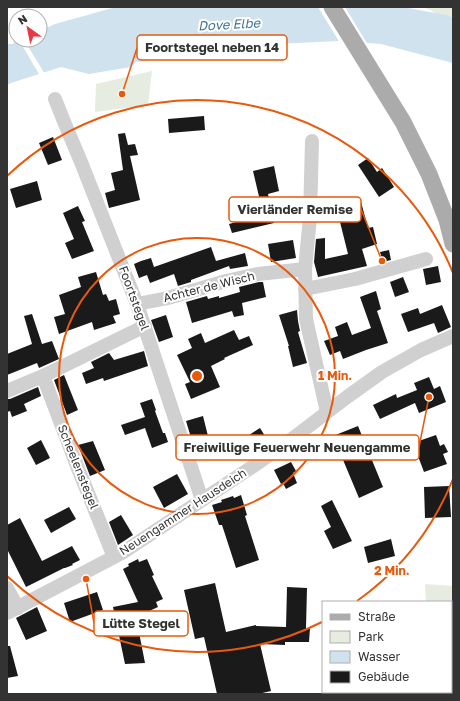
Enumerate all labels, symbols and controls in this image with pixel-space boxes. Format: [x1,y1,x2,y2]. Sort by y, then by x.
north arrow [8,8,48,48]
text: N [15,11,29,27]
water label: Dove Elbe [198,14,262,34]
callout: Foortstegel neben 14 [137,35,287,60]
text: Foortstegel neben 14 [145,39,279,55]
callout: Vierländer Remise [229,197,361,222]
text: Vierländer Remise [237,201,353,217]
street label: Foortstegel [116,264,153,332]
street label: Achter de Wisch [162,268,256,305]
text: 1 Min. [318,368,352,383]
centre of rings [190,369,204,383]
street label: Scheelenstegel [55,422,102,511]
callout: Freiwillige Feuerwehr Neuengamme [176,435,419,460]
text: Freiwillige Feuerwehr Neuengamme [184,439,411,455]
street label: Neuengammer Hausdeich [116,465,249,558]
text: 2 Min. [374,563,410,578]
legend [322,601,452,693]
text: Straße [358,609,396,624]
callout: Lütte Stegel [94,611,188,636]
text: Lütte Stegel [102,615,180,631]
text: Park [358,629,384,644]
text: Wasser [358,649,401,664]
text: Gebäude [358,669,409,684]

